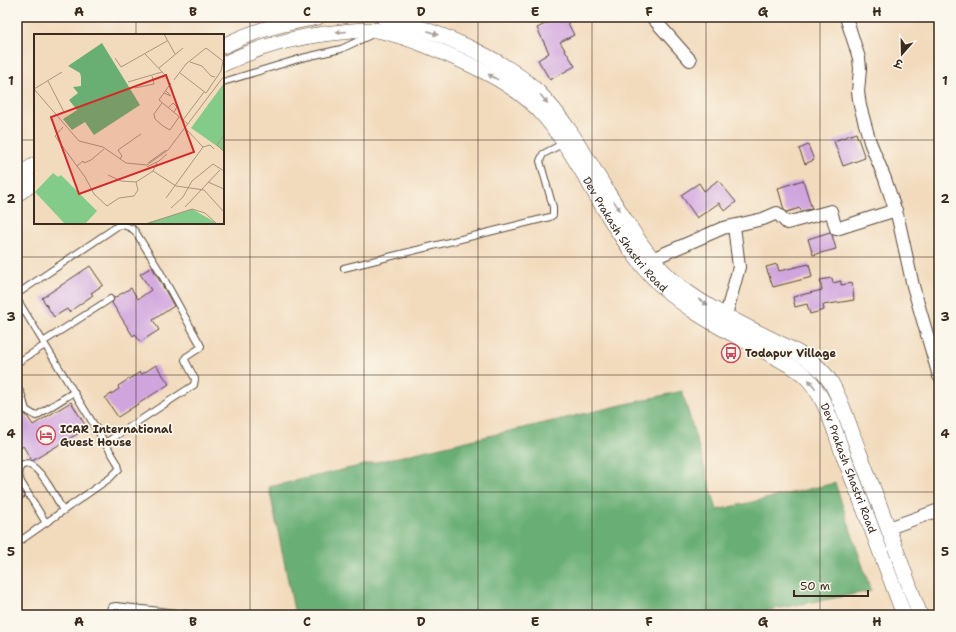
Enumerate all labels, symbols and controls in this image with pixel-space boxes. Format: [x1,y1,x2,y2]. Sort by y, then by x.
text: A [74,3,84,20]
text: B [189,3,197,20]
text: C [303,3,311,20]
text: D [416,3,426,20]
text: E [531,3,540,20]
text: F [645,3,653,20]
text: G [758,3,769,20]
text: H [872,3,882,20]
one-way arrow [335,29,347,36]
one-way arrow [428,31,440,37]
inset map [34,34,224,224]
north arrow [882,34,922,74]
text: उ [891,54,906,72]
text: 1 [8,72,14,89]
text: 1 [942,72,948,89]
one-way arrow [488,73,499,80]
one-way arrow [540,94,549,104]
street label: Dev Prakash Shastri Road [579,174,671,295]
text: 2 [6,190,16,207]
text: 2 [940,190,950,207]
one-way arrow [613,201,621,212]
one-way arrow [697,298,709,305]
text: 3 [6,308,16,325]
text: 3 [940,308,950,325]
bus stop icon: Todapur Village [720,342,742,364]
place label: Todapur Village [745,346,836,361]
one-way arrow [807,379,816,390]
street label: Dev Prakash Shastri Road [817,400,880,535]
place label: ICAR International Guest House [60,422,172,450]
hotel icon: ICAR International Guest House [35,424,57,446]
text: 4 [6,425,16,442]
text: 4 [940,425,950,442]
text: 5 [7,543,15,560]
text: 5 [941,543,949,560]
scale bar [794,572,868,598]
text: 50 m [800,578,830,594]
text: A [74,613,84,630]
text: B [189,613,197,630]
text: C [303,613,311,630]
text: D [416,613,426,630]
text: E [531,613,540,630]
text: F [645,613,653,630]
text: G [758,613,769,630]
text: H [872,613,882,630]

